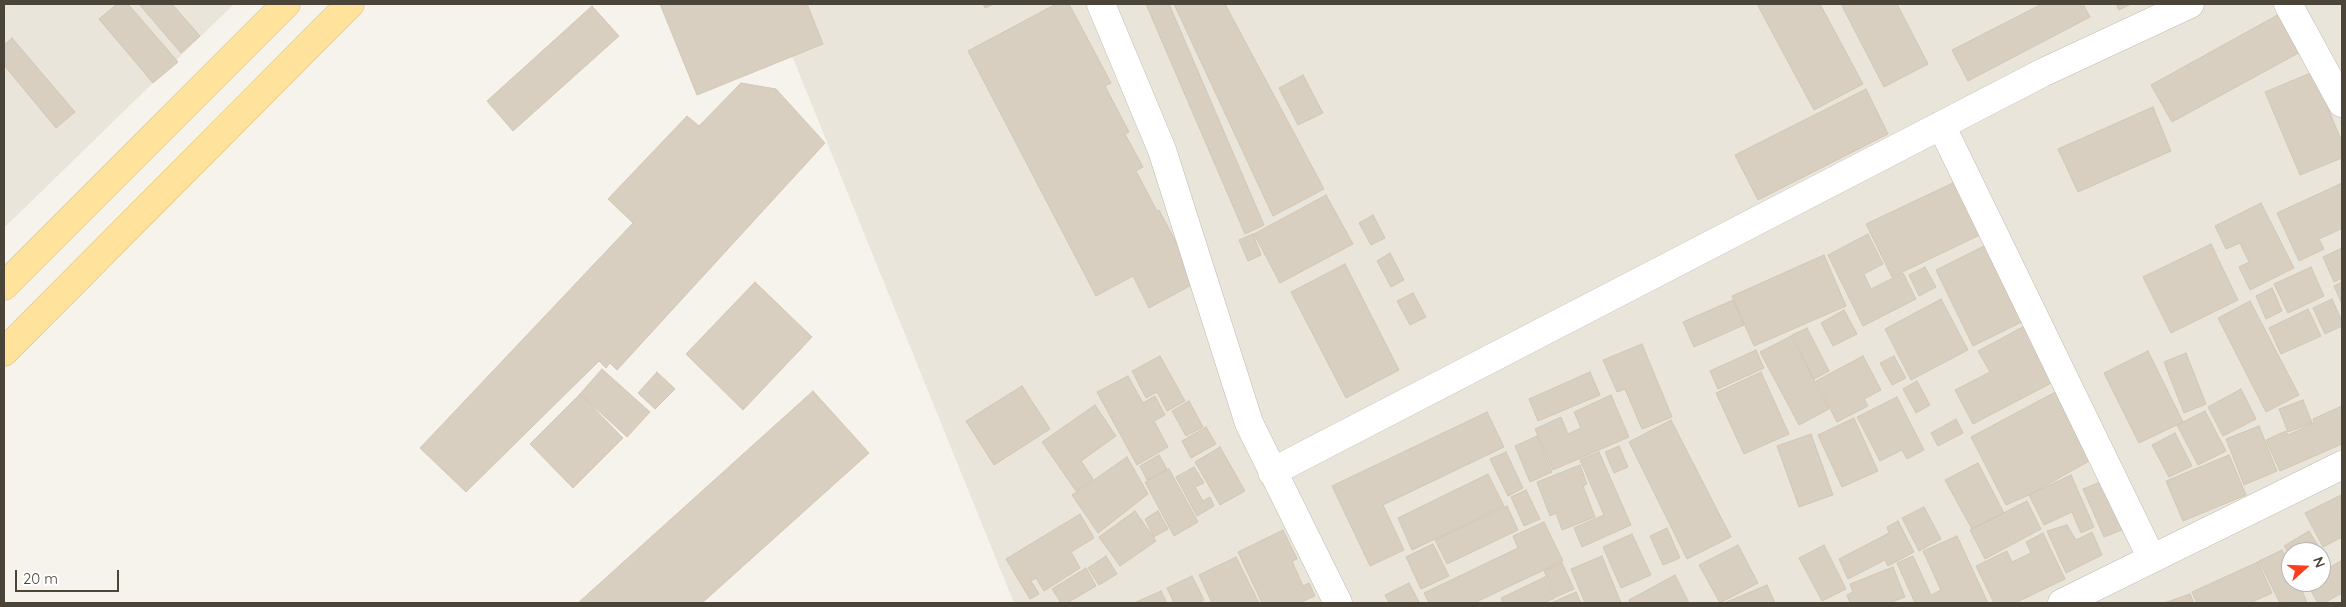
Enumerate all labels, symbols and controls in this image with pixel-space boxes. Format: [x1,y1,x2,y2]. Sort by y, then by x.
north arrow [2281,542,2331,592]
text: N [2309,554,2329,570]
scale bar [18,560,121,592]
text: 20 m [23,569,58,588]

